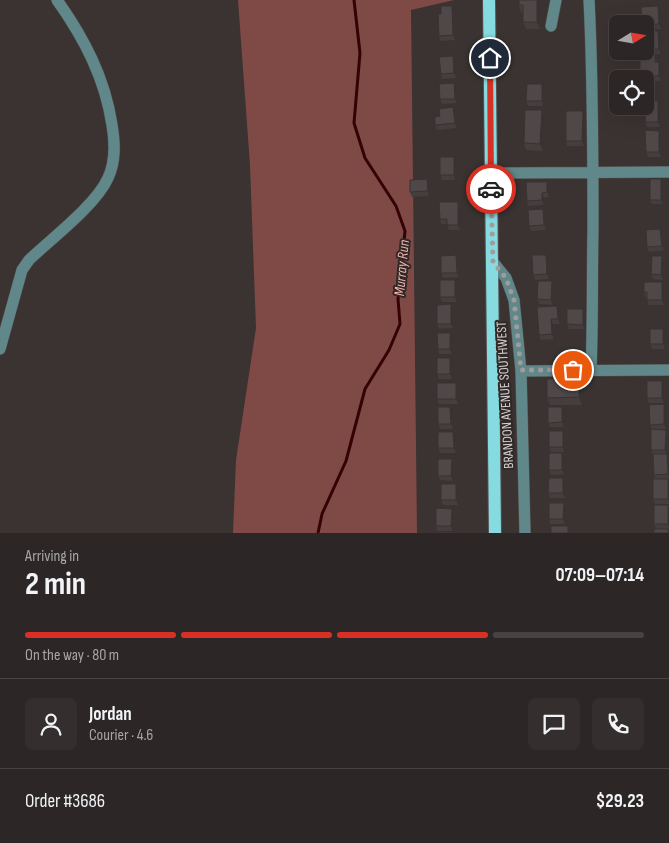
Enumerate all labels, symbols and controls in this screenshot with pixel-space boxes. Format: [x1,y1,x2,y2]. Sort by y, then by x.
north arrow [609,15,654,60]
map controls [609,15,654,115]
pin [469,37,511,79]
icon: home [476,44,504,72]
button: locate [609,70,654,115]
courier [466,164,516,214]
icon: car [477,175,505,203]
water label: Murray Run [390,239,414,297]
street label: BRANDON AVENUE SOUTHWEST [493,321,517,469]
pin [552,349,594,391]
icon: bag [559,356,587,384]
text: Arriving in [25,547,79,566]
text: 07:09–07:14 [556,564,644,587]
text: 2 min [25,565,86,604]
text: On the way · 80 m [25,646,119,665]
button: person [25,698,77,750]
button: chat [528,698,580,750]
button: phone [592,698,644,750]
text: Jordan [89,703,132,726]
text: Courier · 4.6 [89,726,153,745]
text: Order #3686 [25,790,105,813]
text: $29.23 [596,790,644,813]

